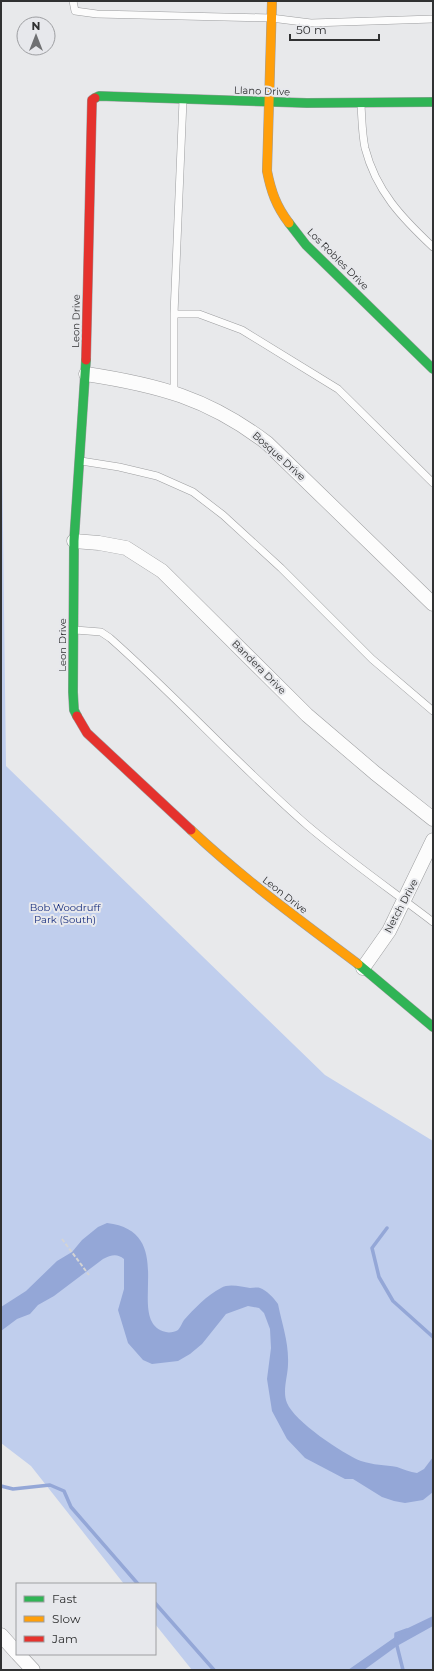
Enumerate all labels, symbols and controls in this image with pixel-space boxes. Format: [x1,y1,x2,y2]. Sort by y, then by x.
north arrow [16,16,56,56]
scale bar [290,16,379,42]
text: N [32,19,40,33]
text: 50 m [296,22,327,37]
street label: Llano Drive [234,84,290,98]
street label: Los Robles Drive [304,225,372,293]
street label: Leon Drive [69,294,83,348]
street label: Bosque Drive [250,429,308,483]
street label: Leon Drive [56,618,69,672]
street label: Bandera Drive [229,637,289,697]
street label: Leon Drive [260,873,310,917]
street label: Netch Drive [381,877,421,935]
park label: Bob Woodruff Park (South) [30,901,101,926]
legend [16,1583,156,1655]
text: Fast [52,1591,77,1606]
text: Slow [52,1611,81,1626]
text: Jam [51,1631,78,1646]

